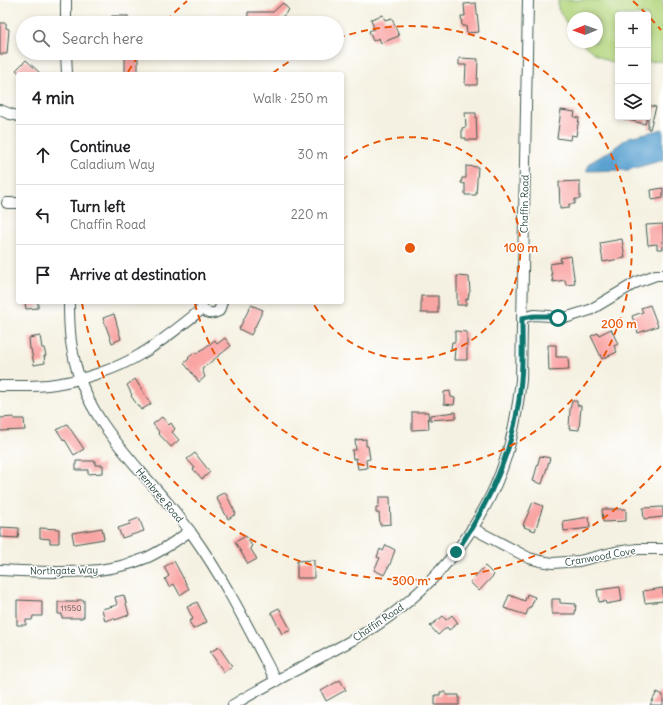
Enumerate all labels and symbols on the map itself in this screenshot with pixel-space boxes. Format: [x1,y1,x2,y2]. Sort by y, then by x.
north arrow [567,12,603,48]
street label: Chaffin Road [517,175,532,233]
text: 100 m [504,240,538,255]
centre of rings [403,241,417,255]
route start [549,309,567,327]
text: 200 m [601,316,637,331]
street label: Hembree Road [133,465,186,525]
route end [447,543,465,561]
street label: Cranwood Cove [564,544,636,569]
street label: Northgate Way [30,563,98,578]
text: 300 m [392,573,428,588]
street label: Chaffin Road [350,601,406,644]
house number: 11550 [61,603,81,613]

